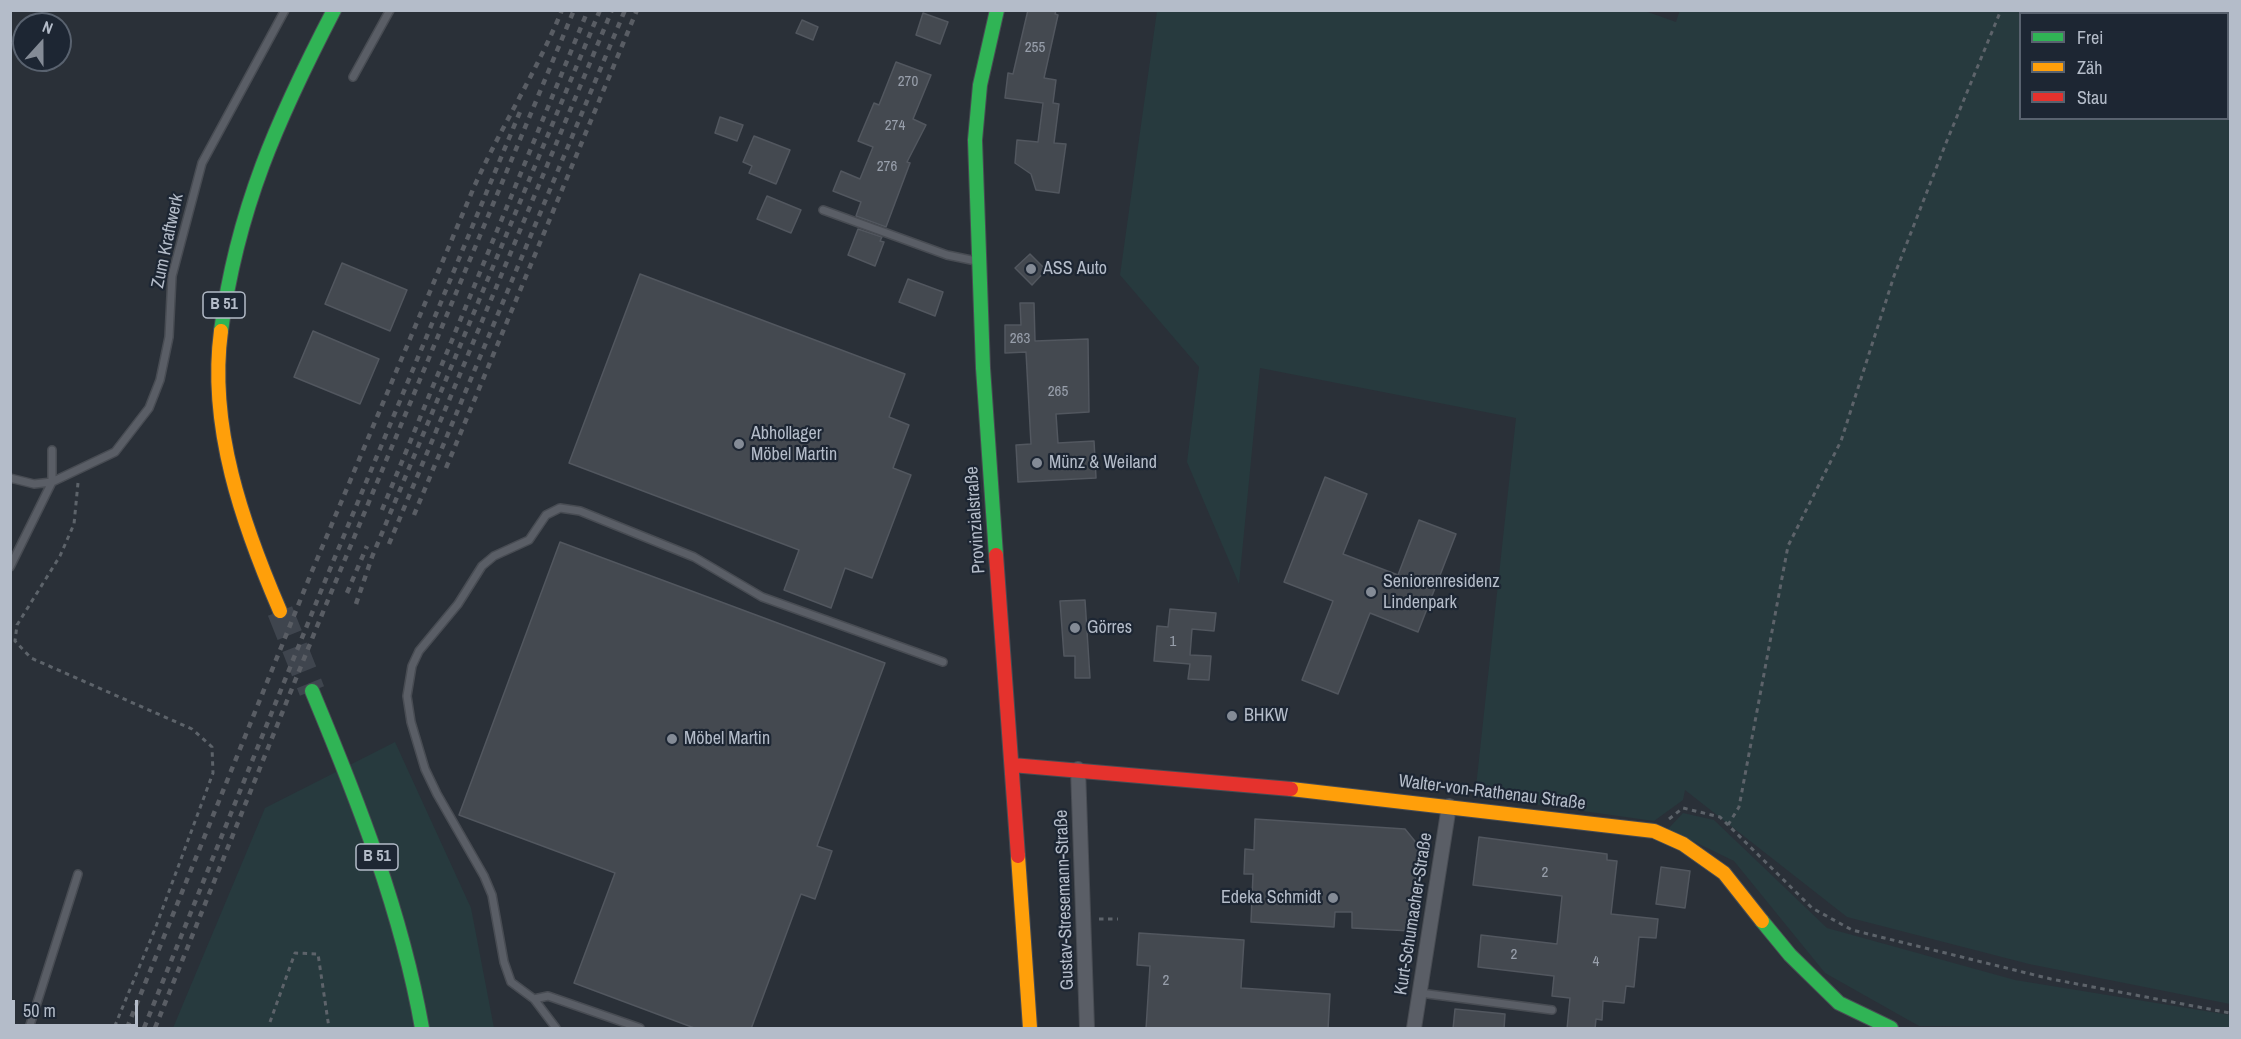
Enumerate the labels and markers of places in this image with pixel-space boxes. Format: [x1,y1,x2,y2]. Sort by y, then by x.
place label: ASS Auto [1043,258,1107,280]
marker: ASS Auto [1024,262,1038,276]
place label: Abhollager Möbel Martin [751,423,837,466]
marker: Abhollager Möbel Martin [732,437,746,451]
place label: Münz & Weiland [1049,452,1157,474]
marker: Münz & Weiland [1030,456,1044,470]
place label: Seniorenresidenz Lindenpark [1383,571,1500,614]
marker: Seniorenresidenz Lindenpark [1364,585,1378,599]
place label: Görres [1087,617,1132,639]
marker: Görres [1068,621,1082,635]
place label: BHKW [1244,705,1288,727]
marker: BHKW [1225,709,1239,723]
place label: Möbel Martin [684,728,770,750]
marker: Möbel Martin [665,732,679,746]
place label: Edeka Schmidt [1221,887,1321,909]
marker: Edeka Schmidt [1326,891,1340,905]

